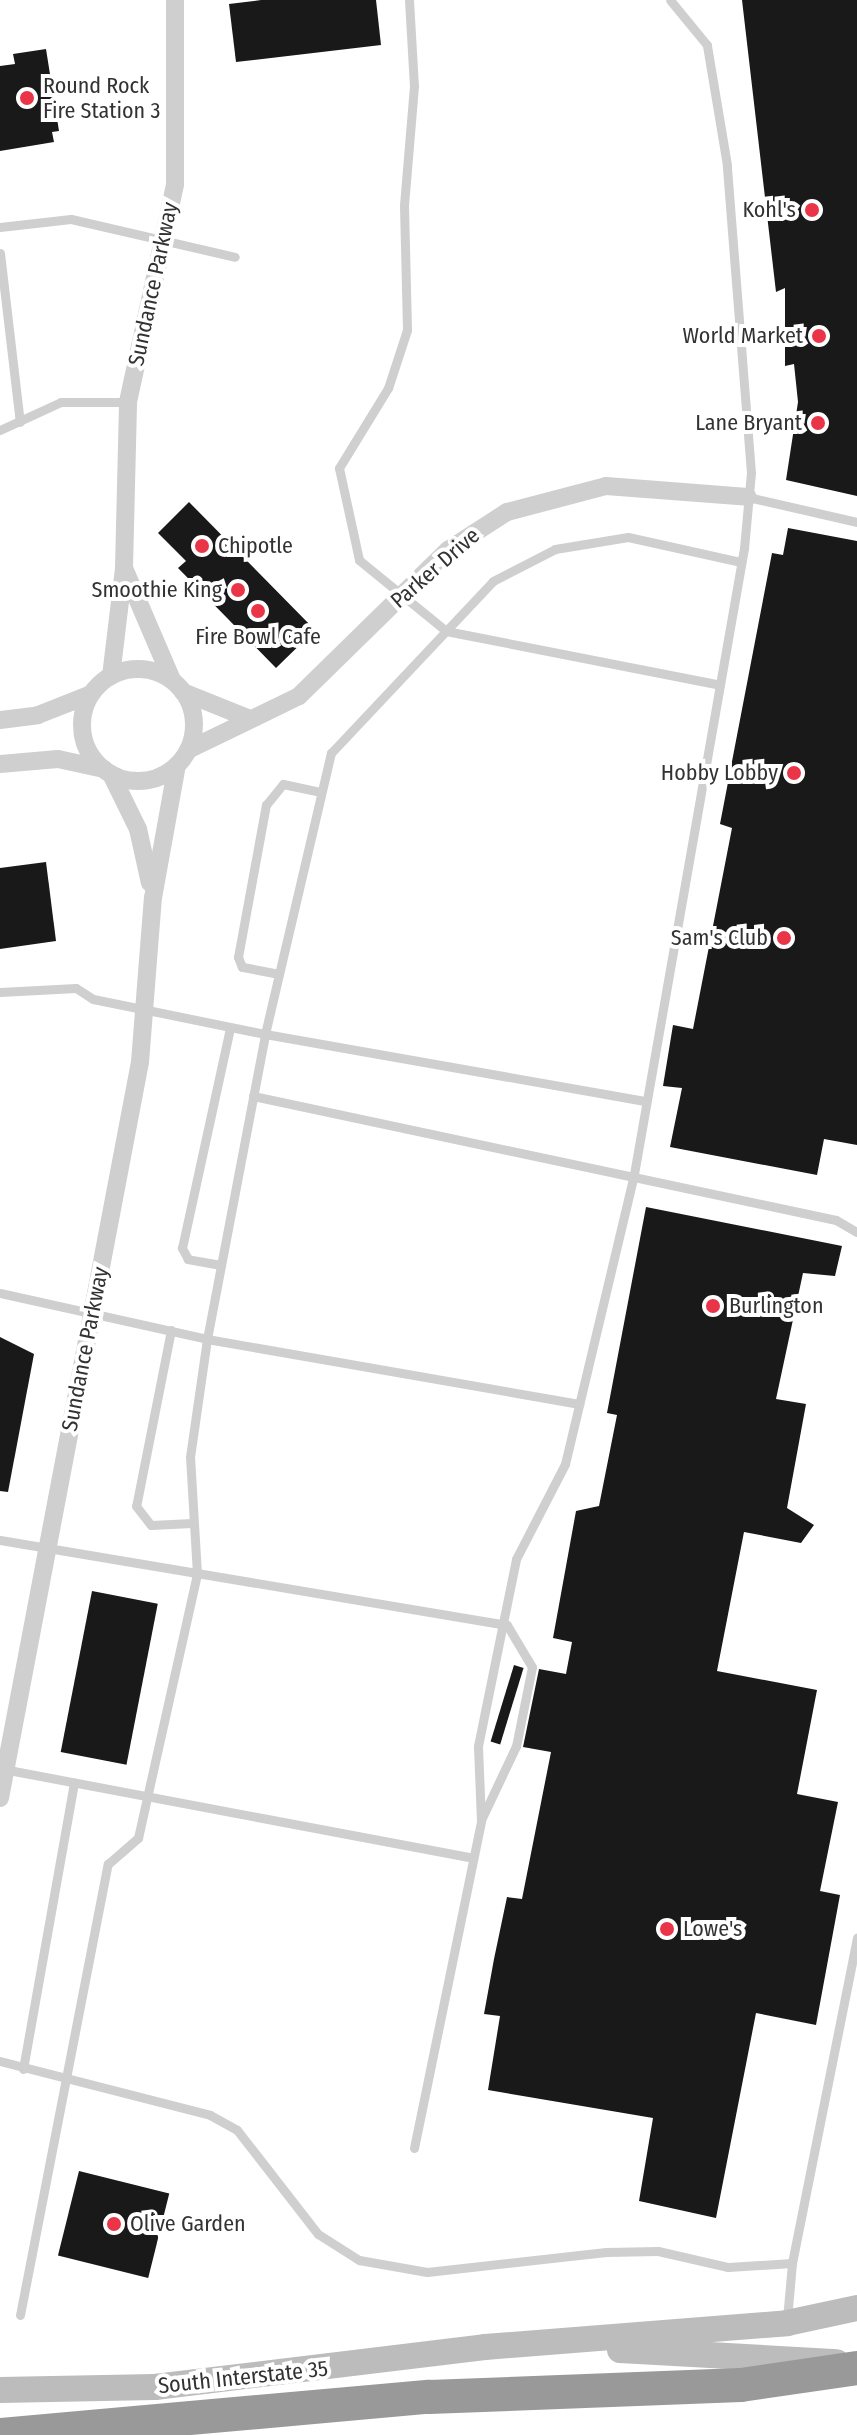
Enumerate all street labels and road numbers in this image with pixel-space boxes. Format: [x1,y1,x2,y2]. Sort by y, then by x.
street label: Sundance Parkway [123,200,183,368]
street label: Parker Drive [385,522,485,614]
street label: Sundance Parkway [56,1265,114,1433]
street label: South Interstate 35 [157,2355,329,2399]

